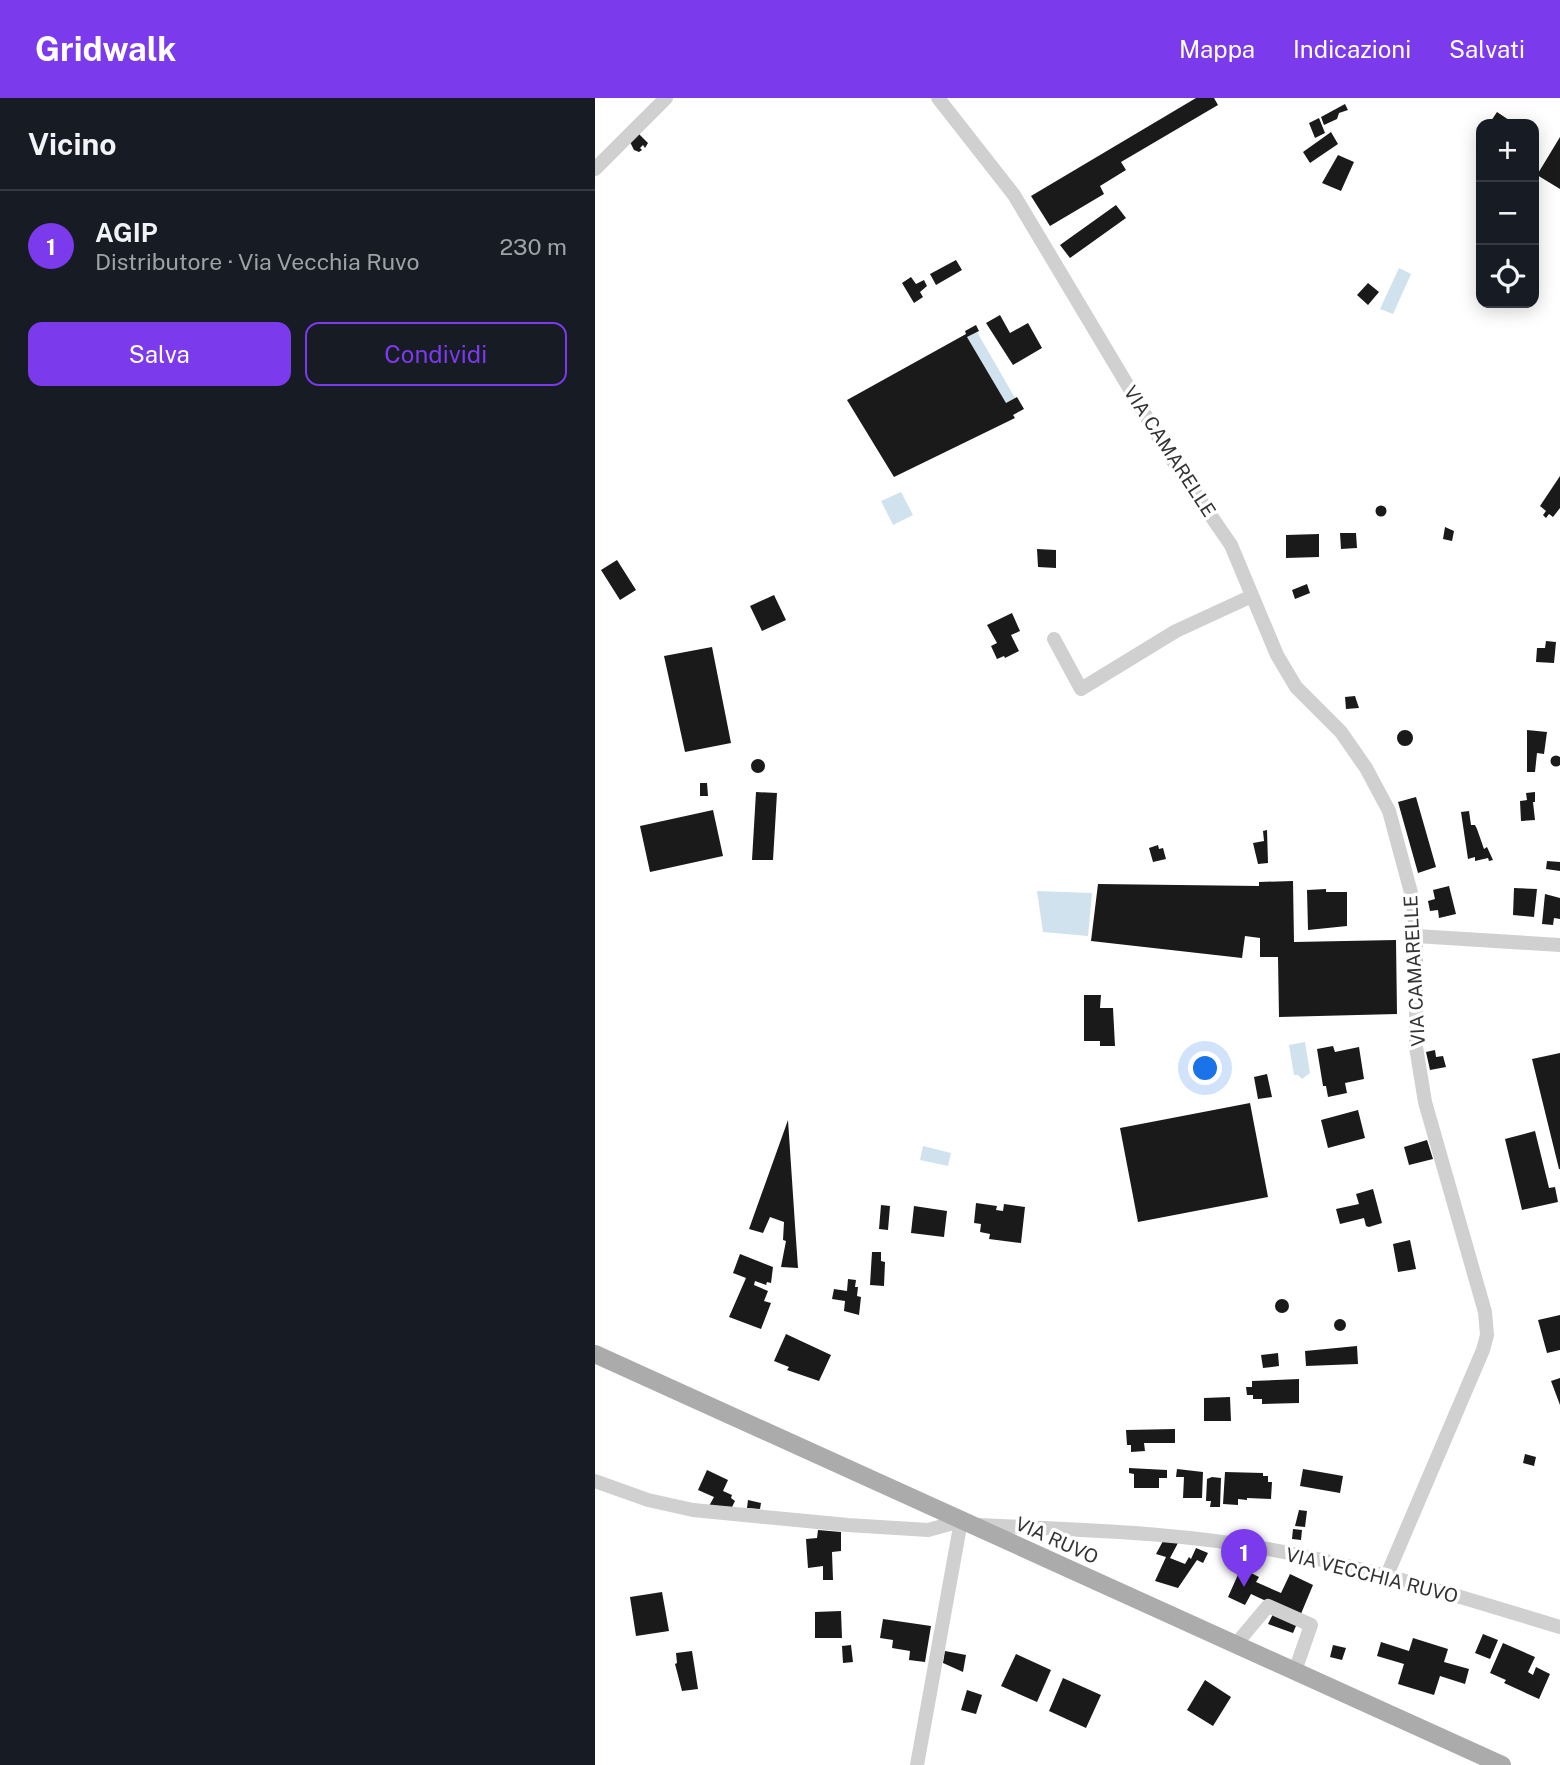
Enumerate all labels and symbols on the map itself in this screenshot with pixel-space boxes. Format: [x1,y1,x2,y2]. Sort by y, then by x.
street label: VIA CAMARELLE [1120,382,1220,520]
street label: VIA CAMARELLE [1399,895,1429,1047]
your location [1188,1051,1222,1085]
street label: VIA RUVO [1012,1512,1102,1568]
pin: 1 [1221,1529,1267,1587]
street label: VIA VECCHIA RUVO [1284,1543,1460,1607]

